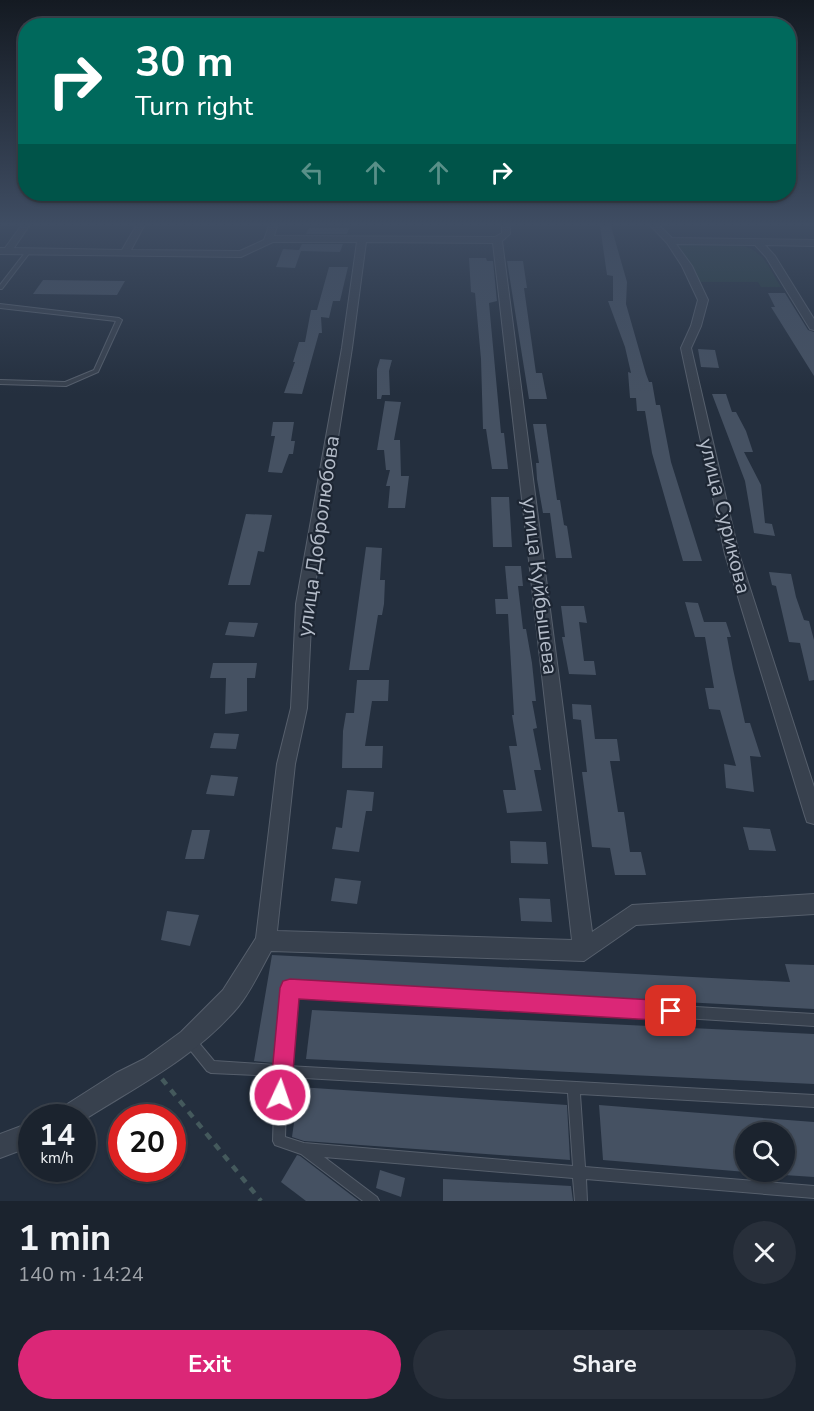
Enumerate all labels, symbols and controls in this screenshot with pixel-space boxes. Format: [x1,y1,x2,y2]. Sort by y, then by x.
text: 30 m [135,34,234,91]
icon: right [36,42,114,120]
text: Turn right [135,88,253,125]
icon: left [296,156,329,189]
icon: ahead [359,156,392,189]
icon: ahead [422,156,455,189]
icon: right [485,156,518,189]
street label: улица Добролюбова [290,434,346,638]
street label: улица Сурикова [692,435,758,597]
street label: улица Куйбышева [515,496,565,676]
pin [645,985,696,1036]
icon: arrive [654,994,687,1027]
position arrow [248,1063,312,1127]
speed limit sign: 20 [108,1104,186,1182]
text: 14 [39,1115,75,1156]
map controls [735,1122,795,1182]
button: search [735,1122,795,1182]
text: km/h [40,1148,74,1168]
text: 1 min [18,1214,111,1263]
button: close [733,1221,796,1284]
text: 140 m · 14:24 [18,1261,144,1288]
button: Exit [18,1330,401,1399]
button: Share [413,1330,796,1399]

